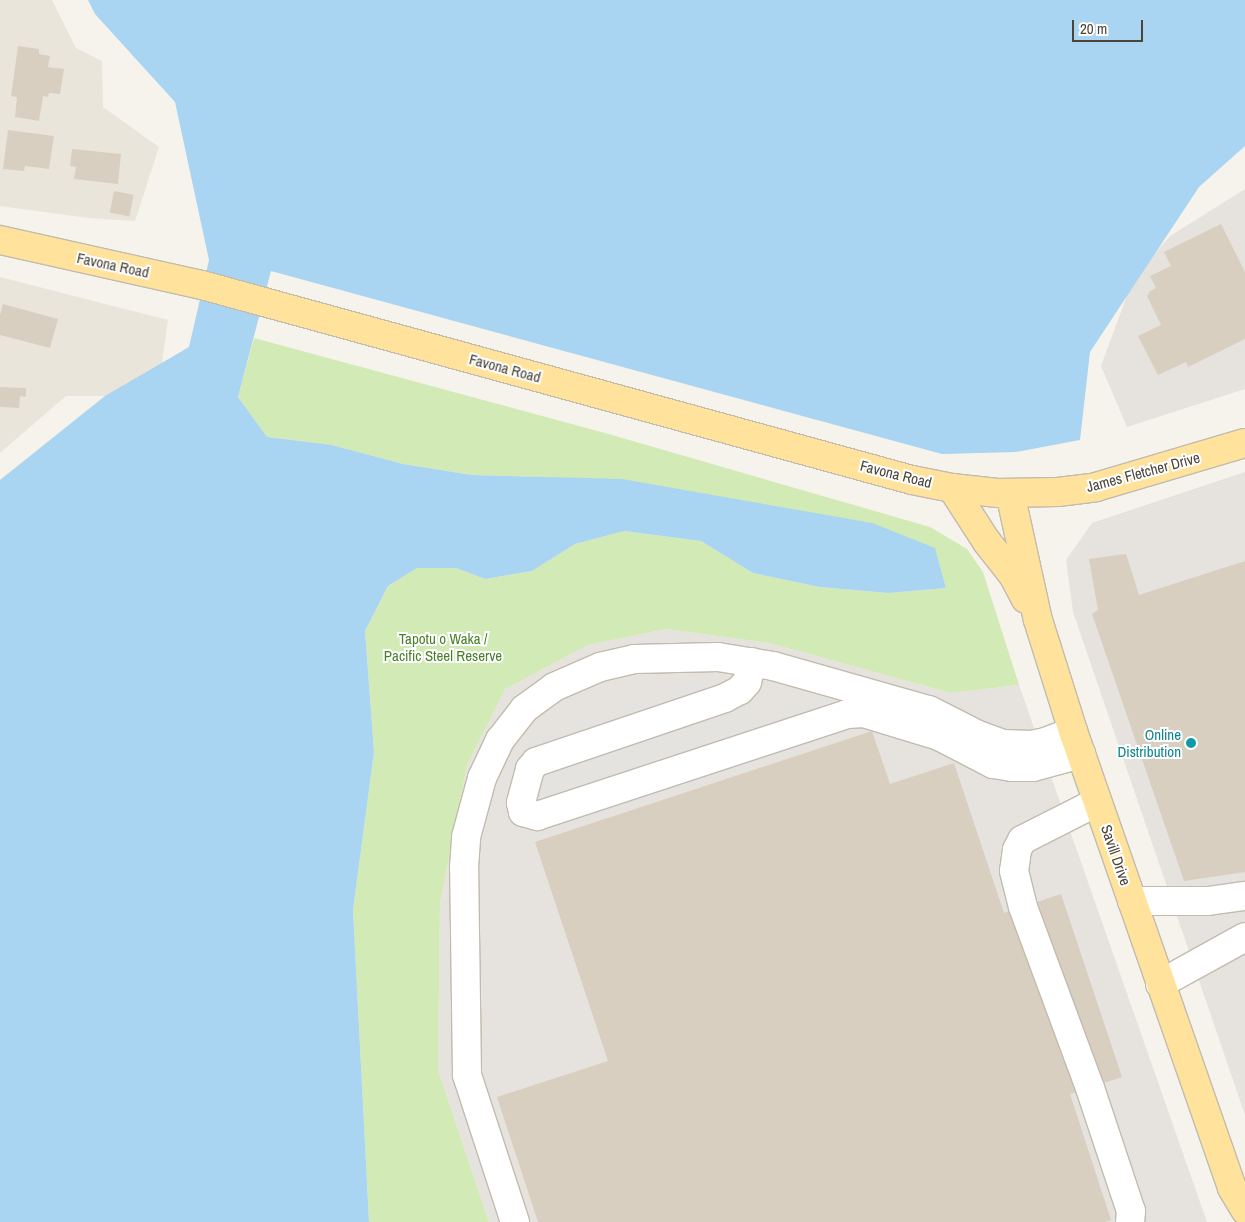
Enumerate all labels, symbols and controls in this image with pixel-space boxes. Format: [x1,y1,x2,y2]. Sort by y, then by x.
scale bar [1075,10,1146,42]
text: 20 m [1080,18,1107,39]
street label: Favona Road [75,249,151,281]
street label: Favona Road [467,350,543,386]
street label: James Fletcher Drive [1084,448,1202,496]
street label: Favona Road [858,456,934,492]
park label: Tapotu o Waka / Pacific Steel Reserve [384,629,502,664]
place label: Online Distribution [1117,725,1181,760]
marker: Online Distribution [1185,737,1197,749]
street label: Savill Drive [1097,822,1135,888]

